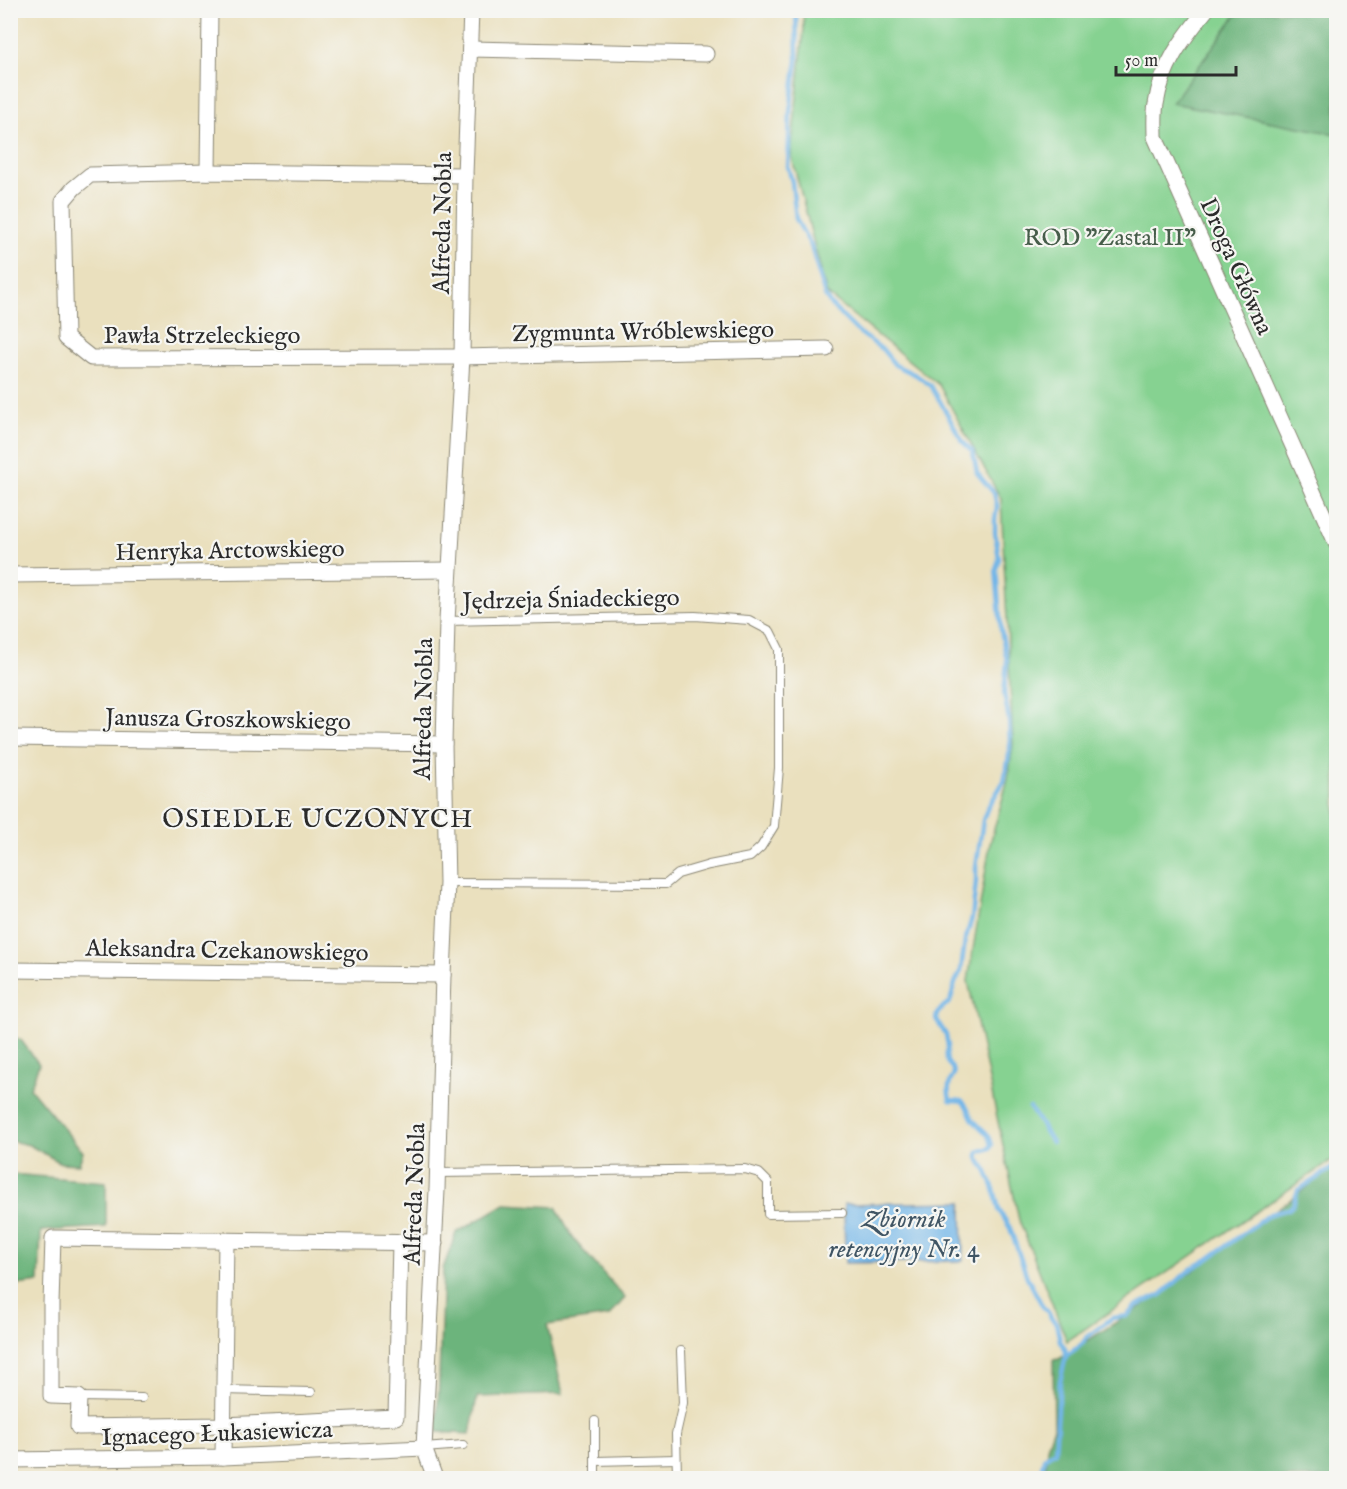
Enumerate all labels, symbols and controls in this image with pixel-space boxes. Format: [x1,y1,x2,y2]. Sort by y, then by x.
scale bar [1116,39,1236,77]
text: 50 m [1125,50,1158,73]
street label: Alfreda Nobla [427,151,460,295]
street label: Droga Główna [1192,193,1280,341]
park label: ROD "Zastal II" [1024,223,1196,254]
street label: Zygmunta Wróblewskiego [512,315,774,350]
street label: Pawła Strzeleckiego [104,321,301,352]
street label: Henryka Arctowskiego [115,534,345,569]
street label: Jędrzeja Śniadeckiego [459,583,680,618]
street label: Alfreda Nobla [408,637,441,781]
street label: Janusza Groszkowskiego [102,703,351,738]
district label: OSIEDLE UCZONYCH [162,803,474,836]
street label: Aleksandra Czekanowskiego [84,934,369,969]
street label: Alfreda Nobla [397,1122,433,1267]
water label: Zbiornik retencyjny Nr. 4 [828,1203,980,1266]
street label: Ignacego Łukasiewicza [101,1415,334,1454]

